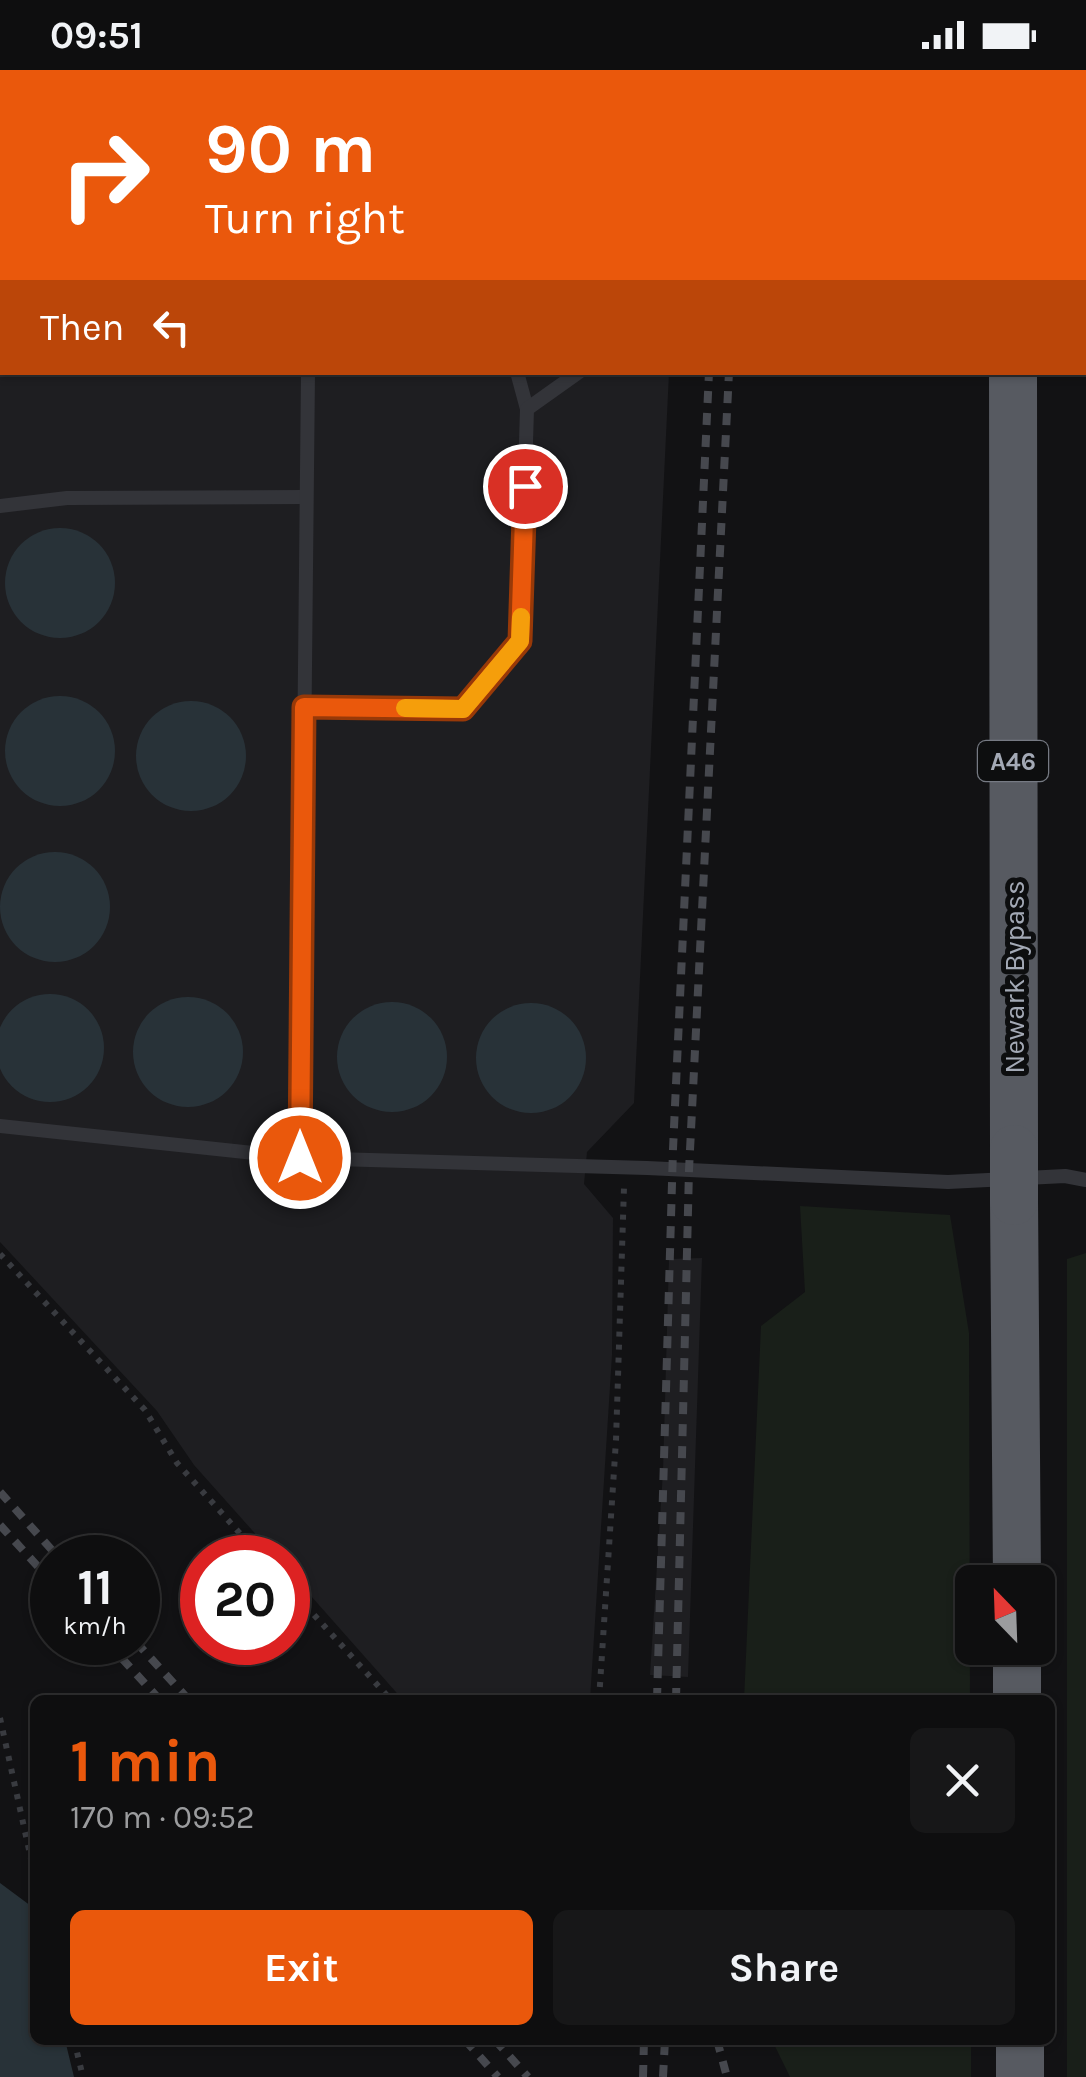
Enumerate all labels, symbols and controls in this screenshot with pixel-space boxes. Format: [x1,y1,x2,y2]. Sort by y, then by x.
text: 09:51 [50,13,143,58]
text: 90 m [205,108,376,190]
icon: right [40,110,170,240]
text: Turn right [205,192,405,244]
icon: left [144,300,199,355]
text: Then [40,305,124,350]
pin [483,444,568,529]
icon: arrive [498,459,553,514]
road number: A46 [978,741,1048,781]
street label: Newark Bypass [998,880,1031,1074]
position arrow [248,1106,352,1210]
speed limit sign: 20 [180,1535,310,1665]
text: 11 [77,1558,113,1617]
north arrow [955,1565,1055,1665]
map controls [955,1565,1055,1665]
text: km/h [63,1611,127,1640]
text: 1 min [70,1726,221,1796]
button: close [910,1728,1015,1833]
text: 170 m · 09:52 [70,1799,255,1836]
button: Exit [70,1910,533,2025]
button: Share [553,1910,1015,2025]

